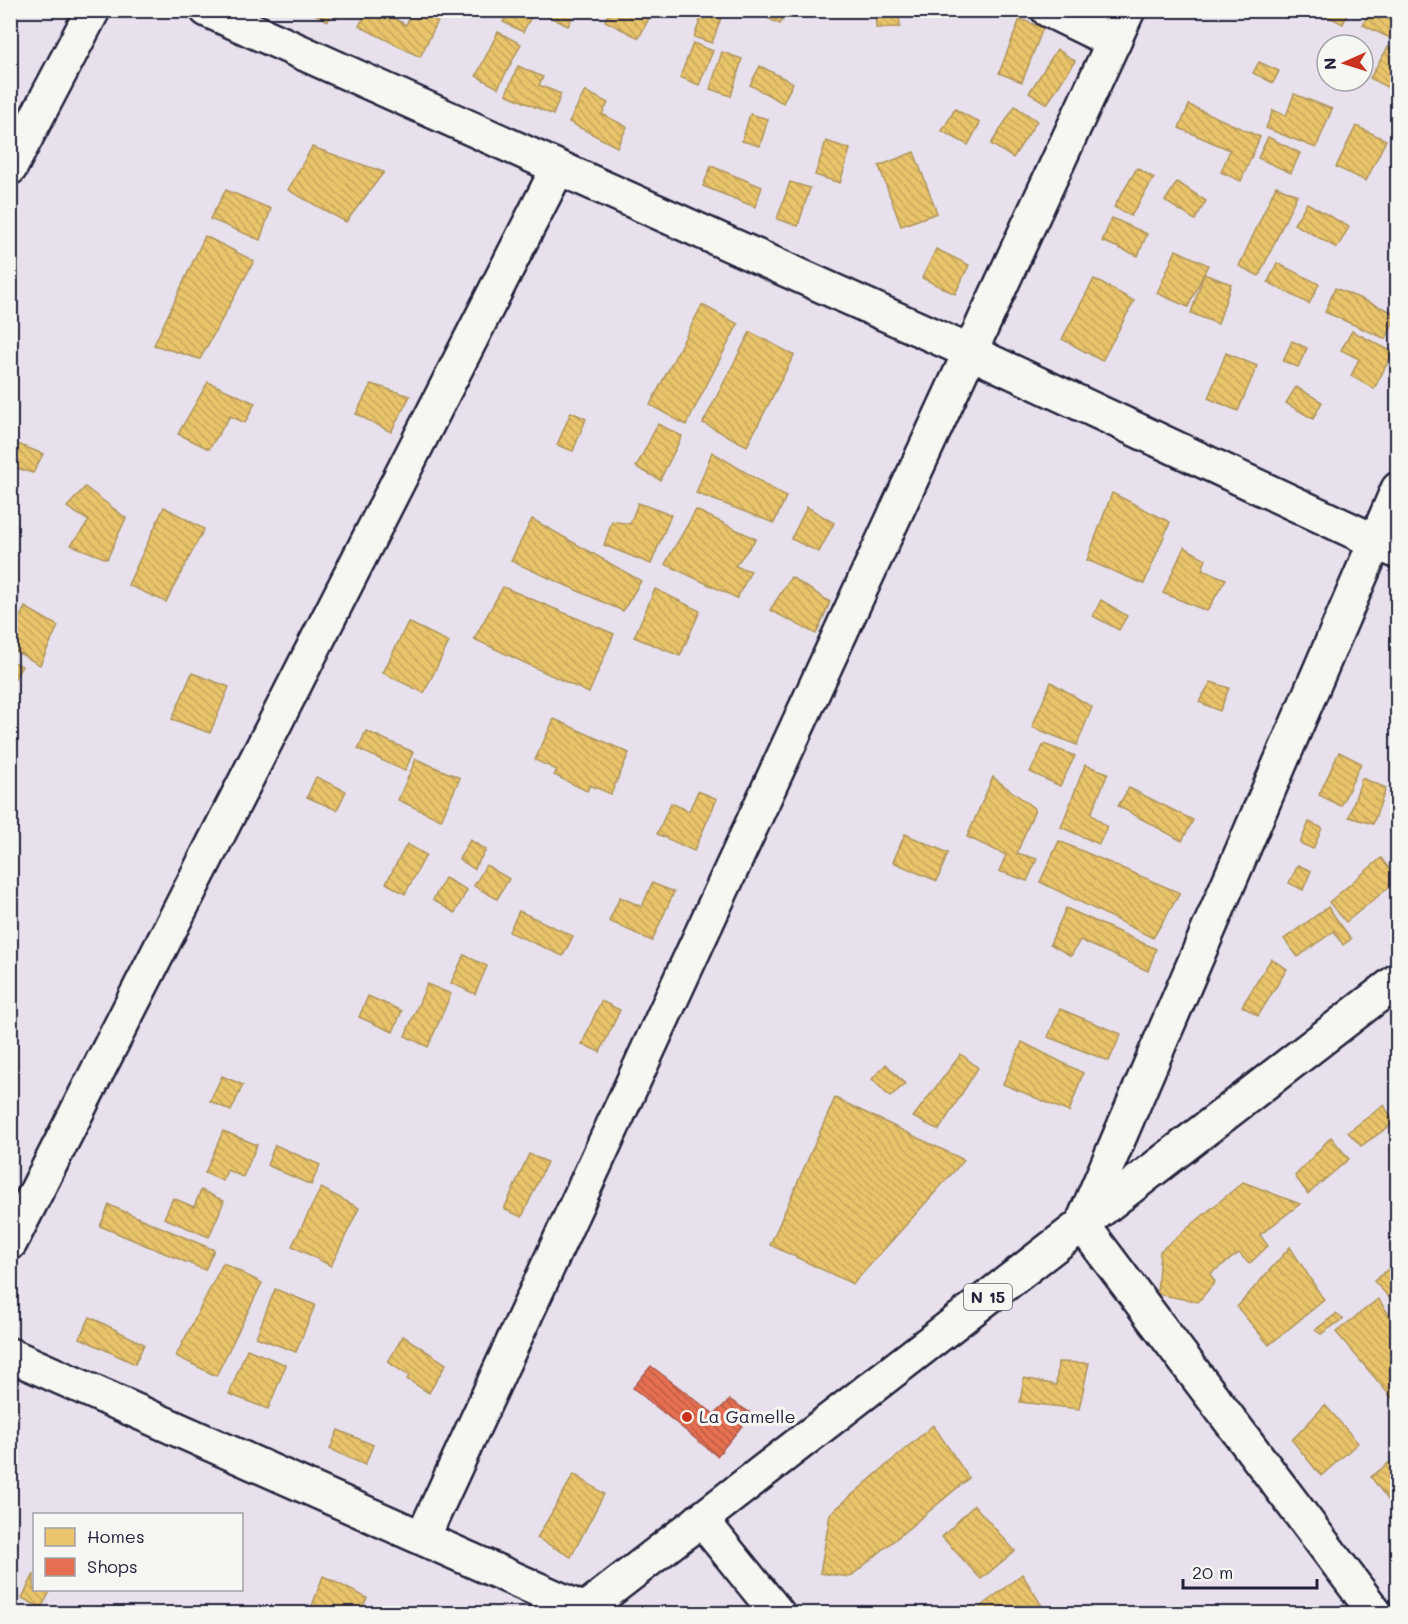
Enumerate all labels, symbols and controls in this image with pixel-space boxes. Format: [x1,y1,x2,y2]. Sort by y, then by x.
north arrow [1315,33,1375,93]
text: N [1319,57,1340,70]
road number: N 15 [964,1284,1012,1310]
place label: La Gamelle [699,1404,796,1428]
marker: La Gamelle [680,1410,694,1424]
legend [33,1513,243,1591]
text: Homes [87,1524,145,1548]
scale bar [1183,1552,1316,1590]
text: Shops [87,1554,138,1578]
text: 20 m [1192,1560,1233,1584]

